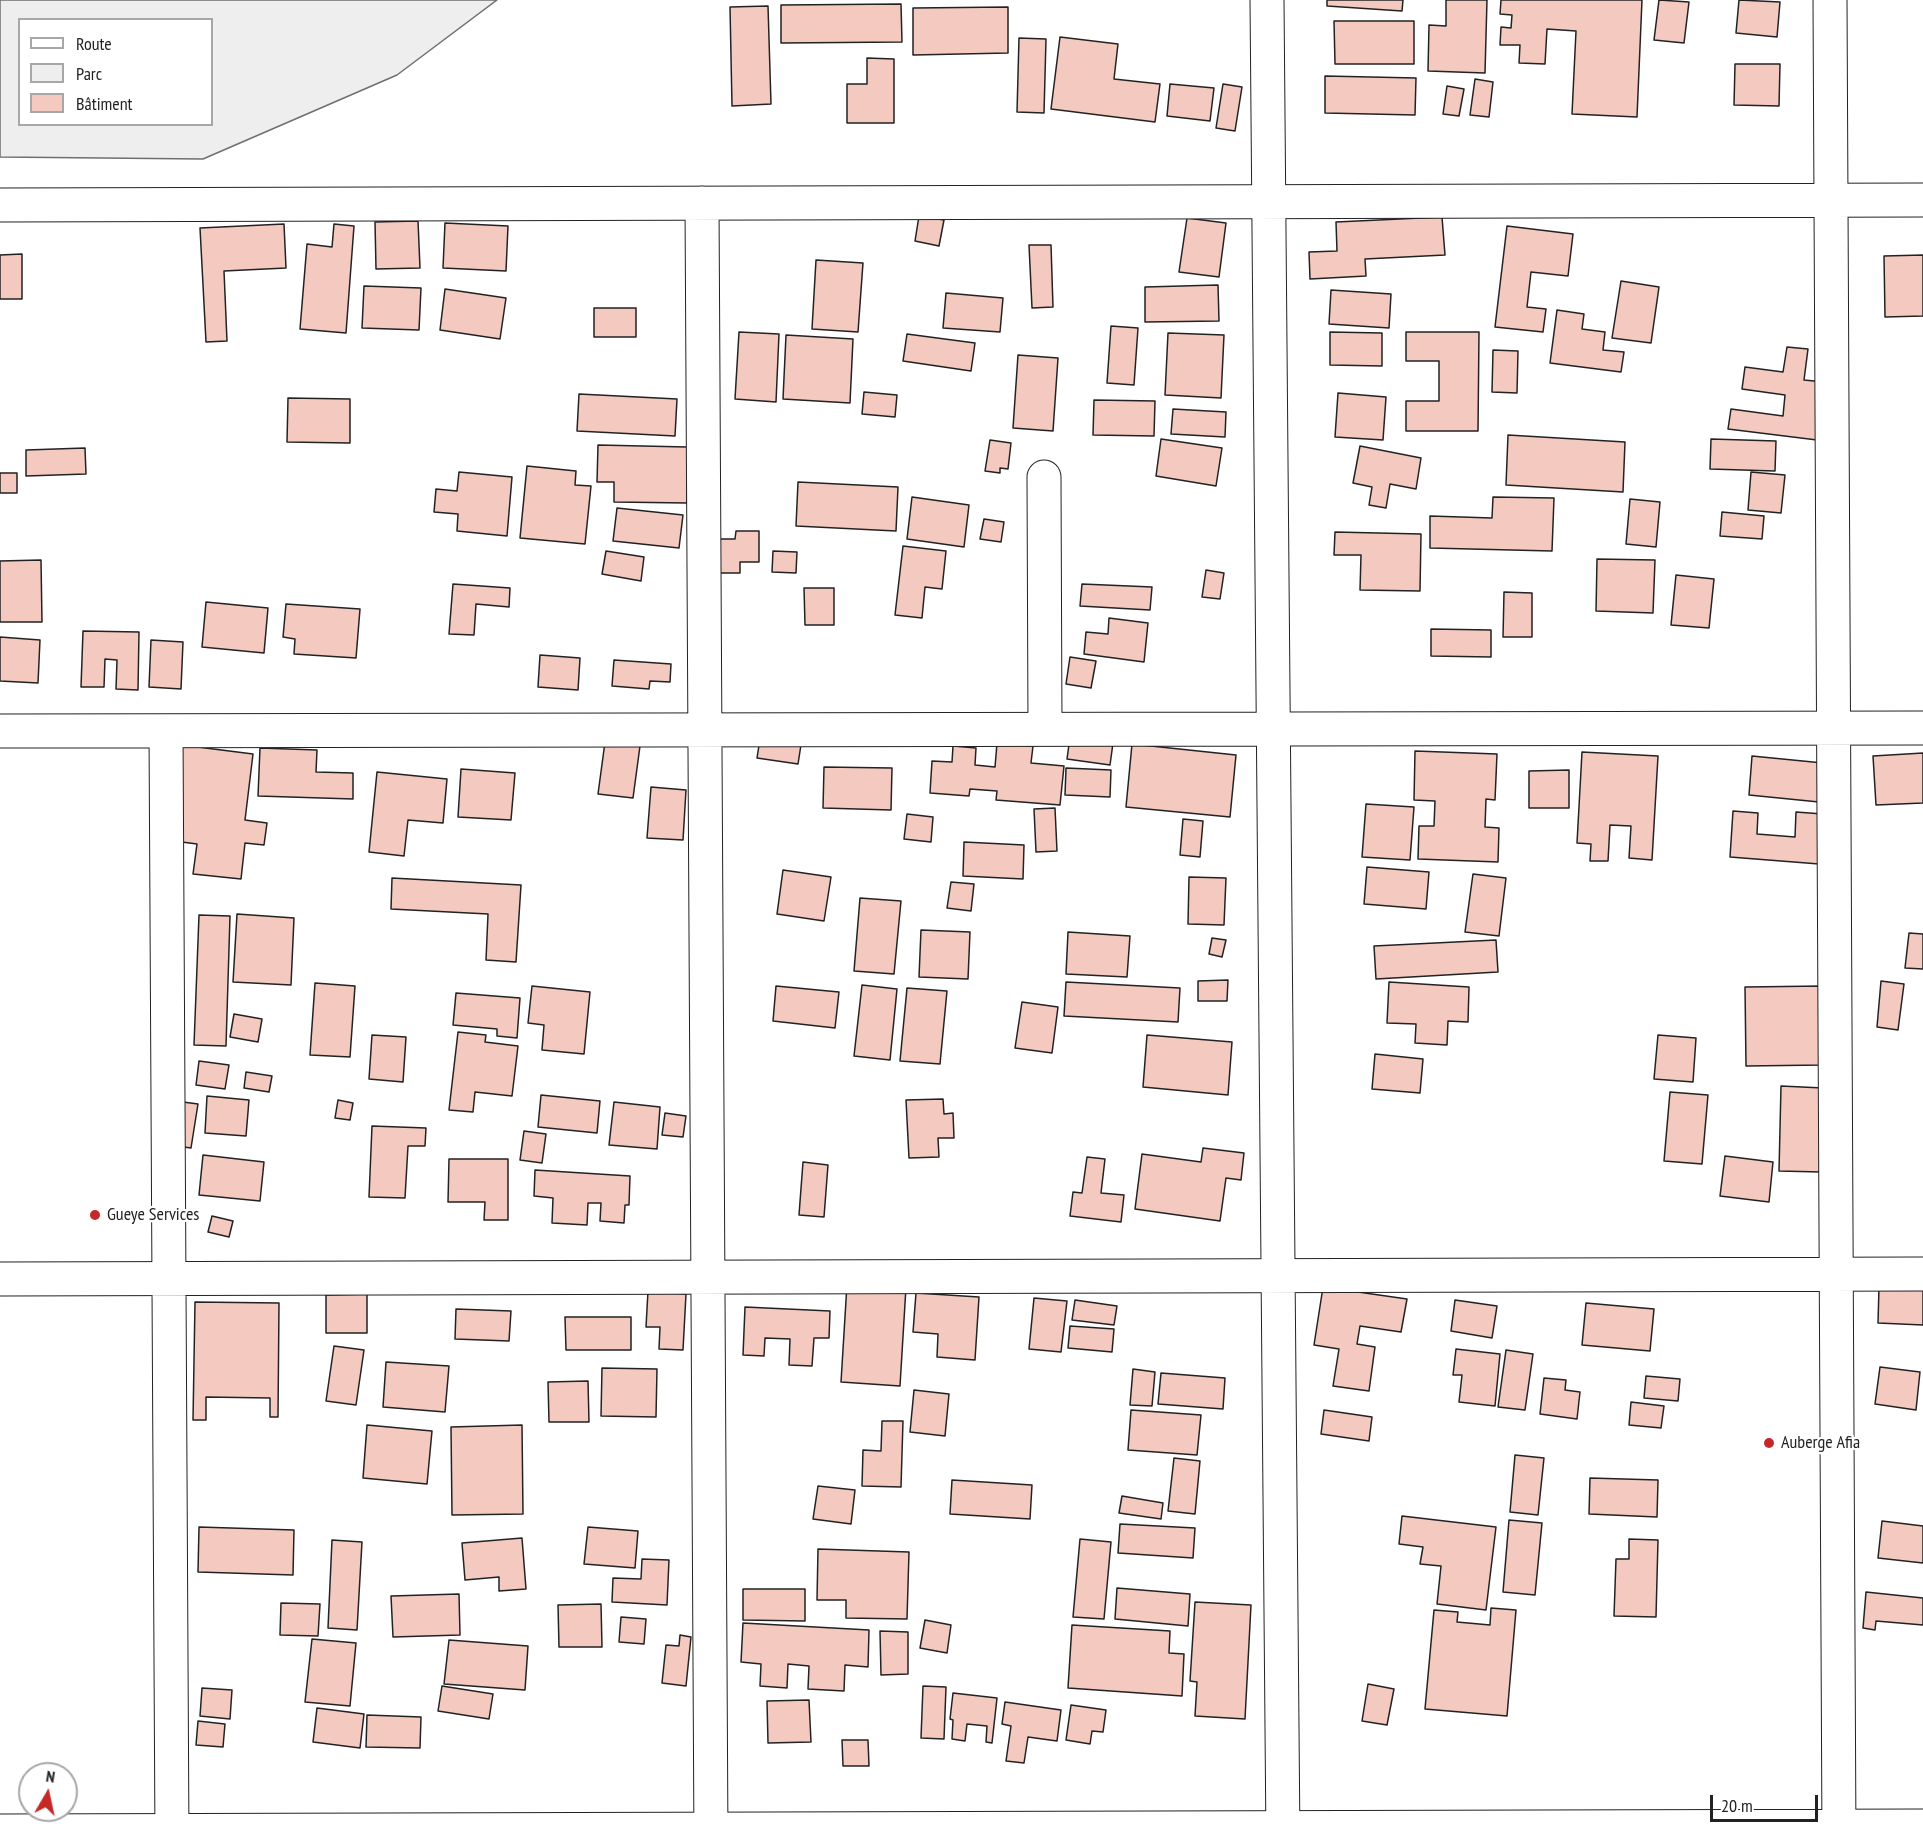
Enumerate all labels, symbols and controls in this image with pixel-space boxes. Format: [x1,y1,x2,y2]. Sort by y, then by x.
legend [18,18,213,126]
text: Route [76,32,112,55]
text: Parc [76,62,102,85]
text: Bâtiment [76,92,133,115]
place label: Gueye Services [107,1204,199,1226]
marker: Gueye Services [88,1208,102,1222]
place label: Auberge Afia [1781,1432,1860,1454]
marker: Auberge Afia [1762,1436,1776,1450]
north arrow [18,1762,78,1822]
text: N [45,1766,56,1787]
scale bar [1713,1783,1821,1821]
text: 20 m [1721,1794,1753,1817]

